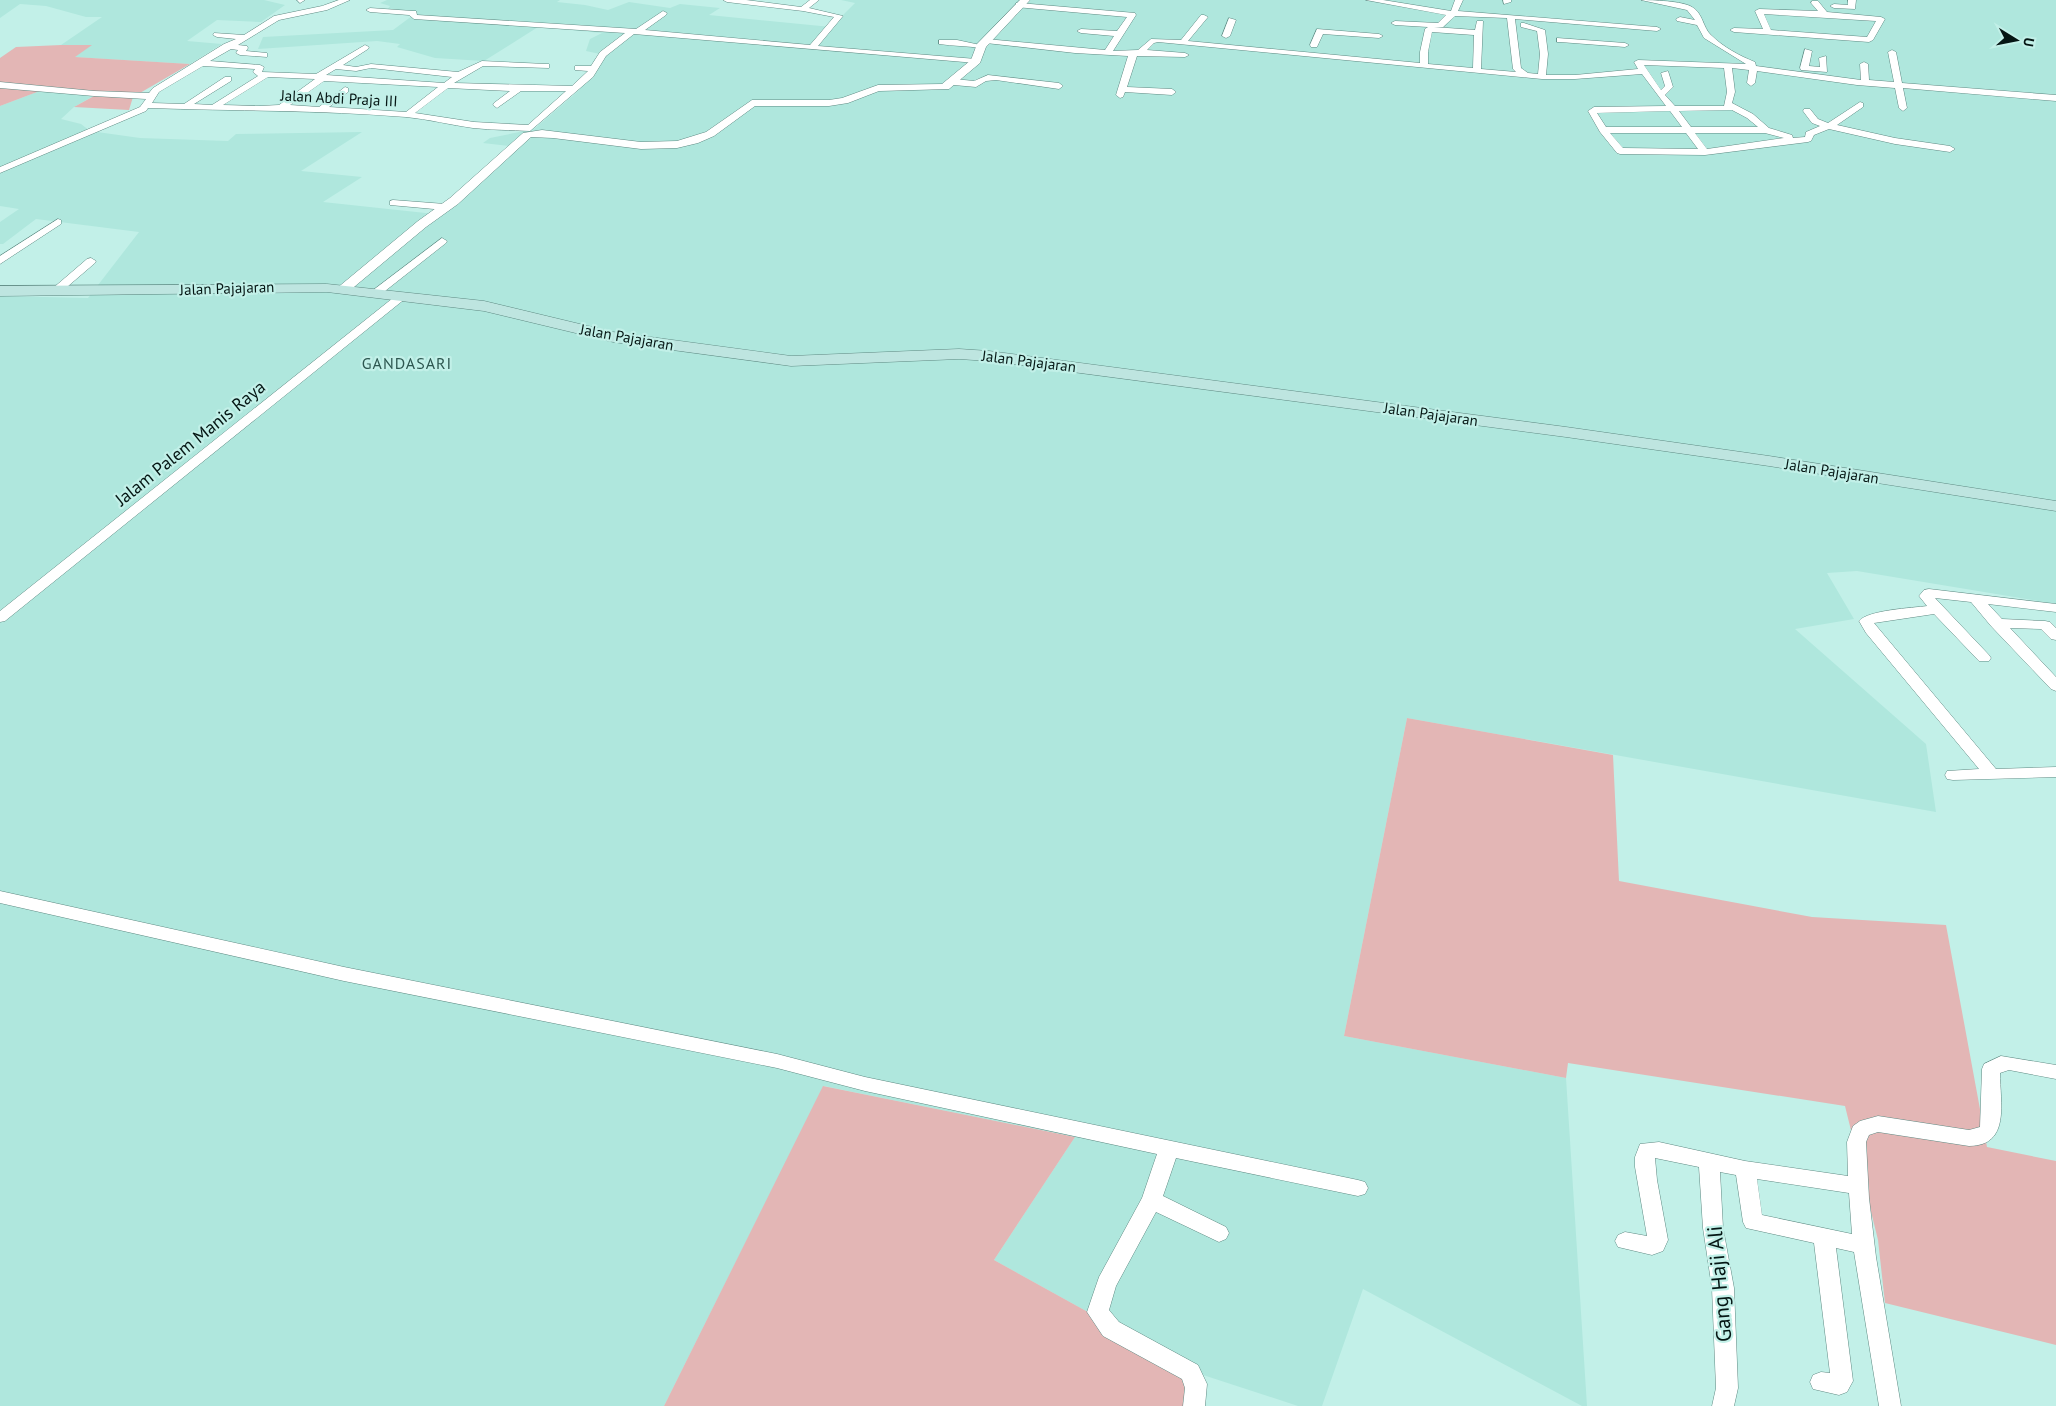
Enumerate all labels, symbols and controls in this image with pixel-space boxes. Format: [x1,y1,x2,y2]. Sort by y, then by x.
north arrow [1991,15,2041,65]
text: U [2019,36,2038,48]
street label: Jalan Abdi Praja III [279,85,398,111]
street label: Jalan Pajajaran [178,277,275,299]
street label: Jalan Pajajaran [578,319,675,355]
street label: Jalan Pajajaran [980,346,1077,376]
district label: GANDASARI [362,353,452,373]
street label: Jalam Palem Manis Raya [109,375,270,511]
street label: Jalan Pajajaran [1382,398,1479,430]
street label: Jalan Pajajaran [1783,454,1880,488]
street label: Gang Haji Ali [1700,1225,1738,1343]

